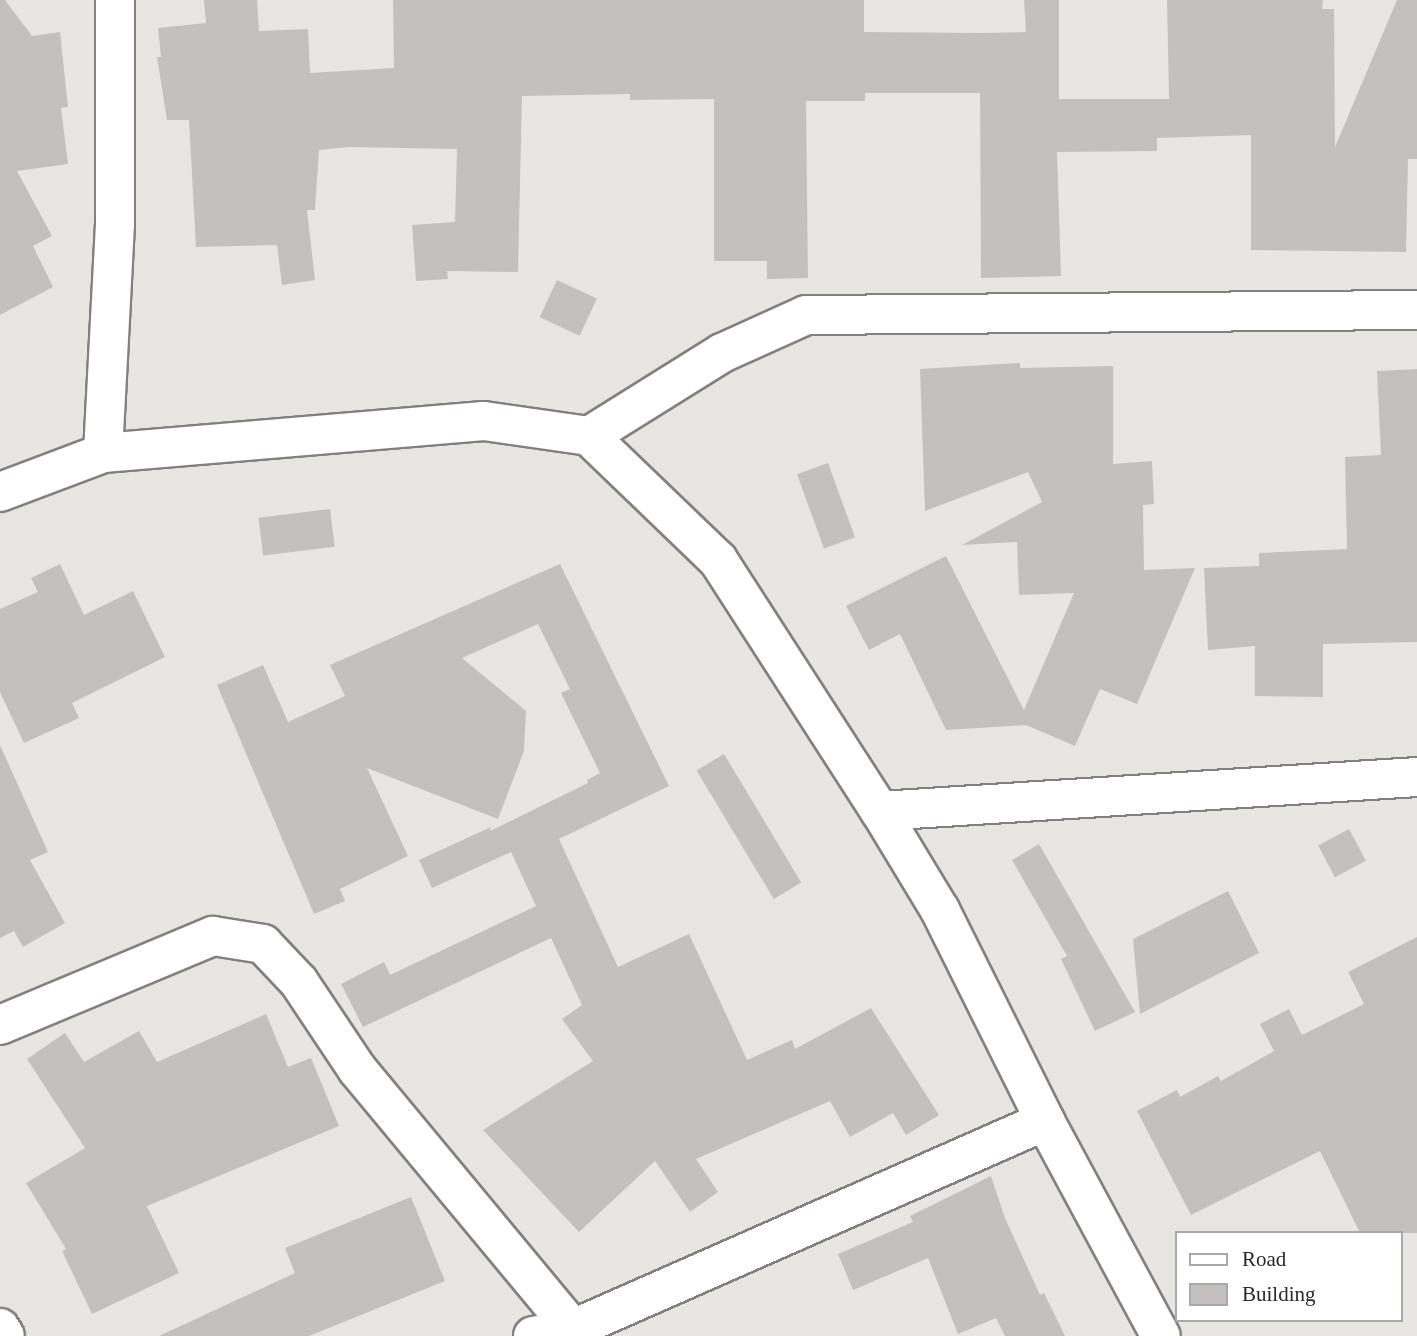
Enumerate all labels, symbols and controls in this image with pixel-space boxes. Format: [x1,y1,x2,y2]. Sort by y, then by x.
legend [1176,1231,1403,1322]
text: Road [1242,1247,1286,1271]
text: Building [1242,1282,1316,1306]

